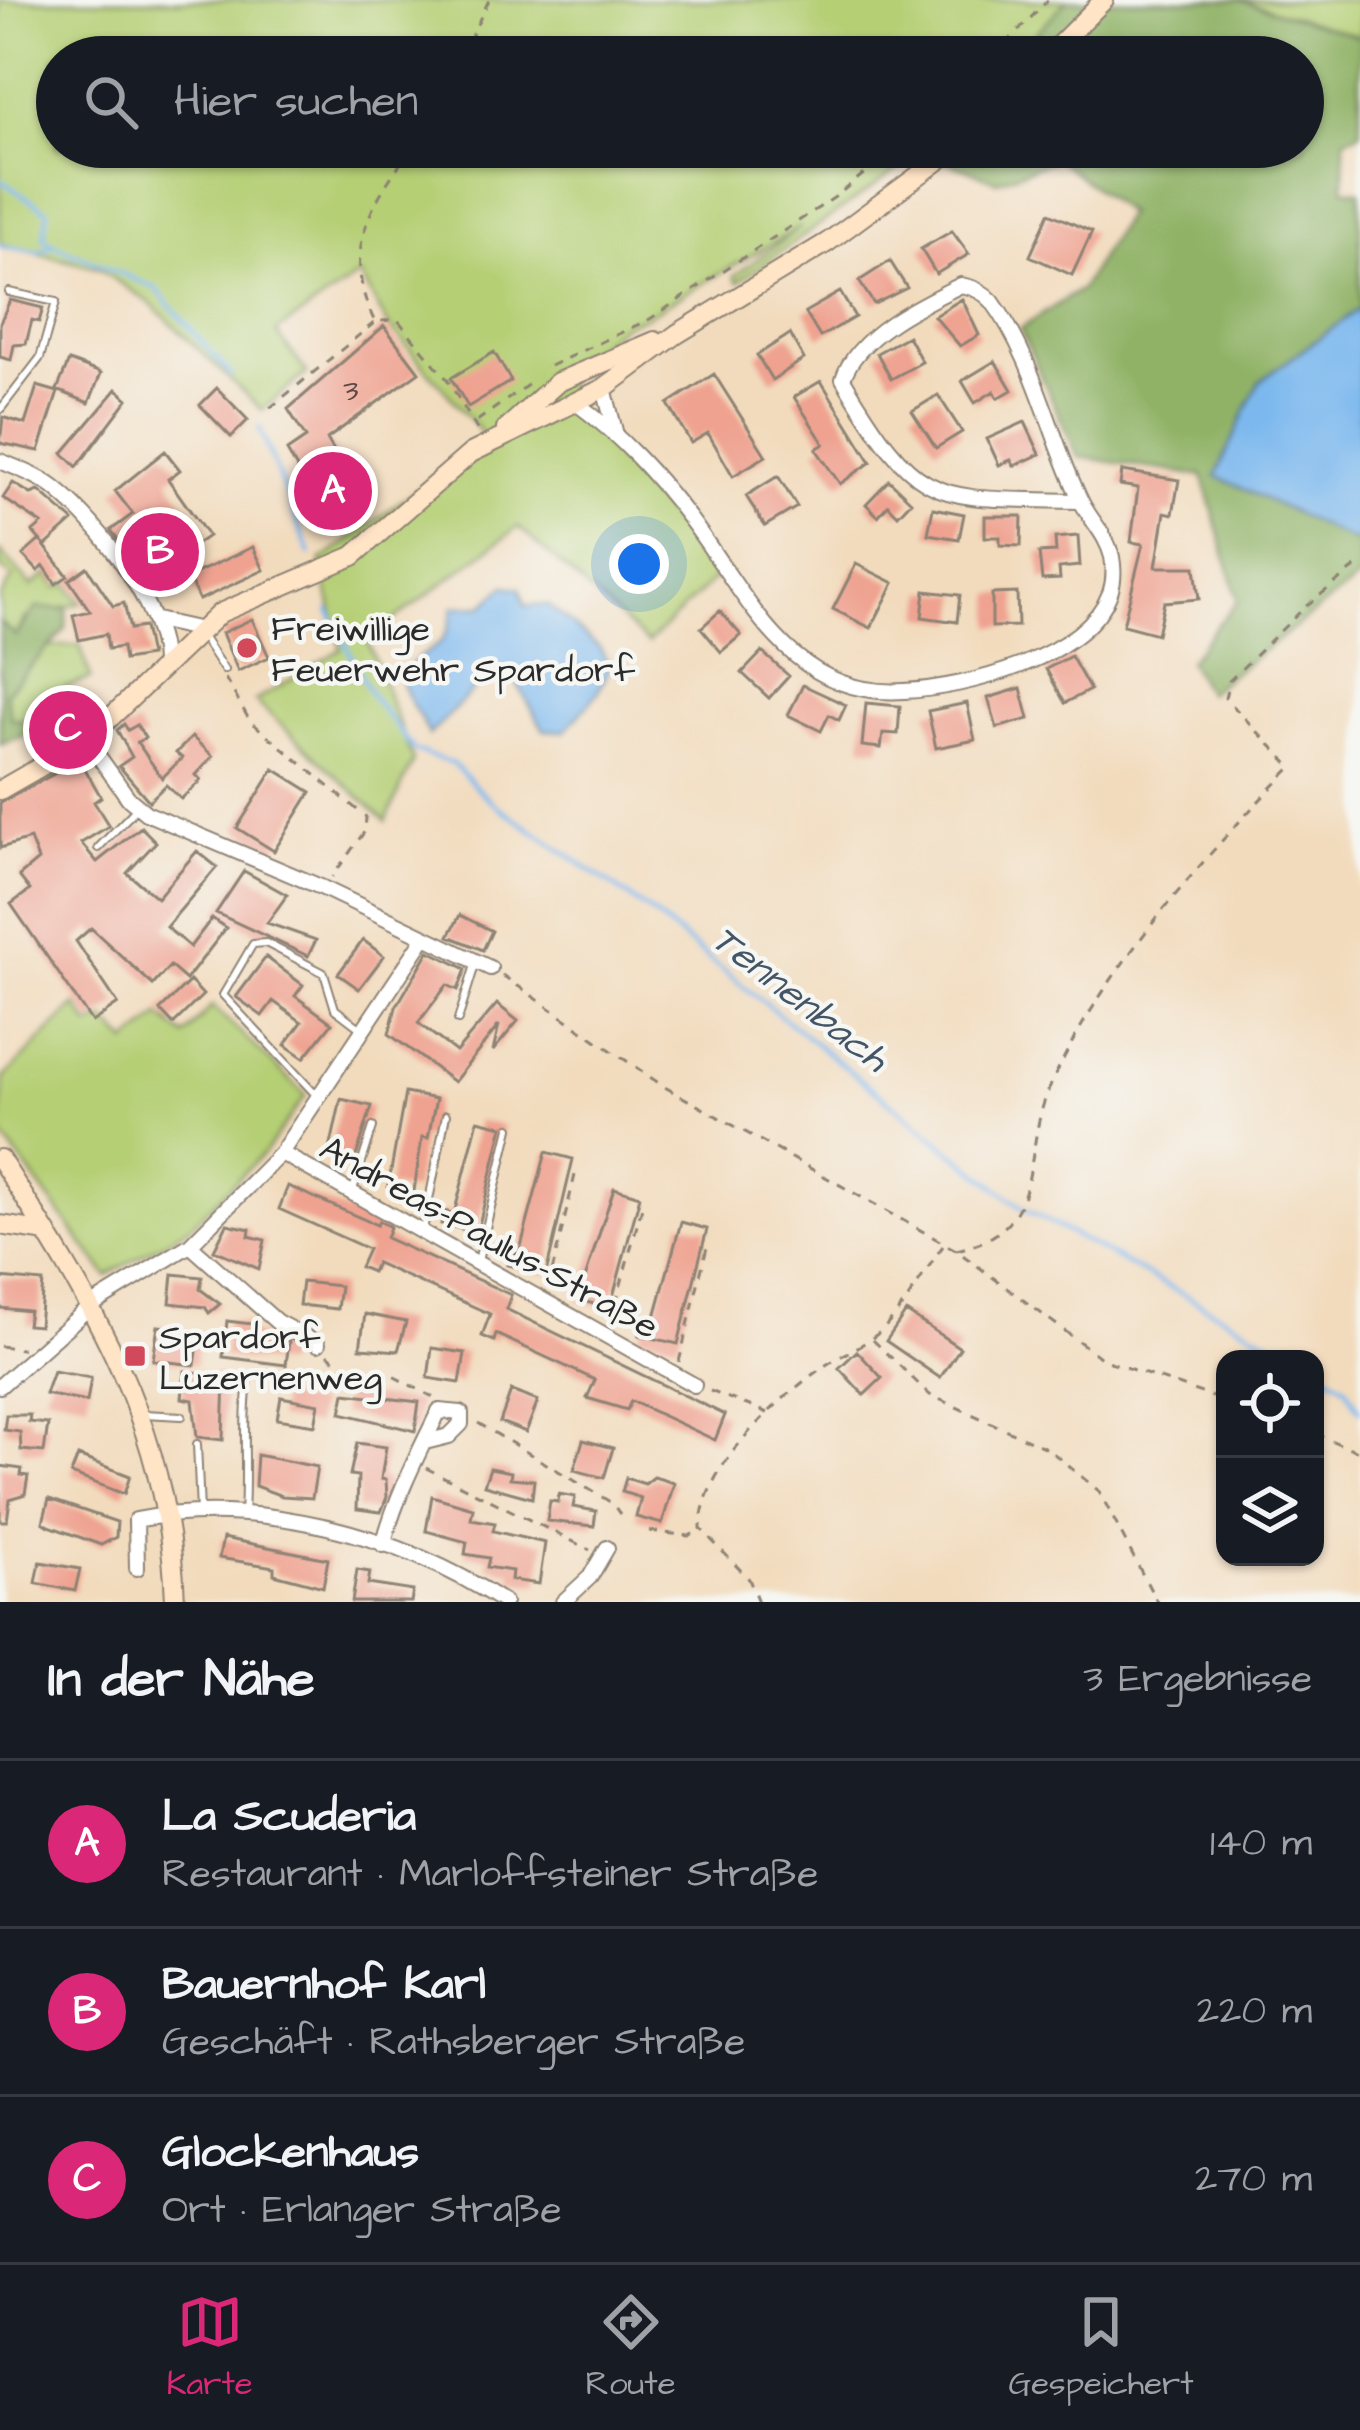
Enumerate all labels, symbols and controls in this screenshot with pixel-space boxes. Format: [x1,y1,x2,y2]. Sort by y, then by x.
search box [36,36,1324,168]
icon: search [78,69,144,135]
text: Hier suchen [174,71,418,133]
house number: 3 [343,370,359,412]
pin: A [294,446,372,536]
pin: B [121,507,199,597]
your location [609,534,669,594]
place label: Freiwillige Feuerwehr Spardorf [271,604,636,696]
marker: Freiwillige Feuerwehr Spardorf [234,635,260,661]
pin: C [29,685,107,775]
water label: Tennenbach [699,913,900,1087]
street label: Andreas-Paulus-Straße [310,1124,667,1353]
place label: Spardorf Luzernenweg [159,1312,382,1405]
marker: Spardorf Luzernenweg [122,1343,148,1369]
map controls [1216,1350,1324,1566]
button: locate [1216,1350,1324,1458]
button: layers [1216,1458,1324,1566]
text: In der Nähe [48,1645,315,1716]
text: 3 Ergebnisse [1083,1653,1312,1707]
text: La Scuderia [162,1786,416,1848]
text: A [75,1817,99,1871]
text: 140 m [1210,1817,1312,1871]
text: Restaurant · Marloffsteiner Straße [162,1848,818,1902]
text: Bauernhof Karl [162,1954,486,2016]
text: B [73,1985,101,2039]
text: 220 m [1197,1985,1312,2039]
text: Geschäft · Rathsberger Straße [162,2016,745,2070]
text: Glockenhaus [162,2122,419,2184]
text: C [73,2153,101,2207]
text: 270 m [1195,2153,1312,2207]
text: Ort · Erlanger Straße [162,2184,562,2238]
tab: Karte [166,2289,253,2407]
tab: Route [586,2289,676,2407]
tab: Gespeichert [1008,2289,1194,2407]

